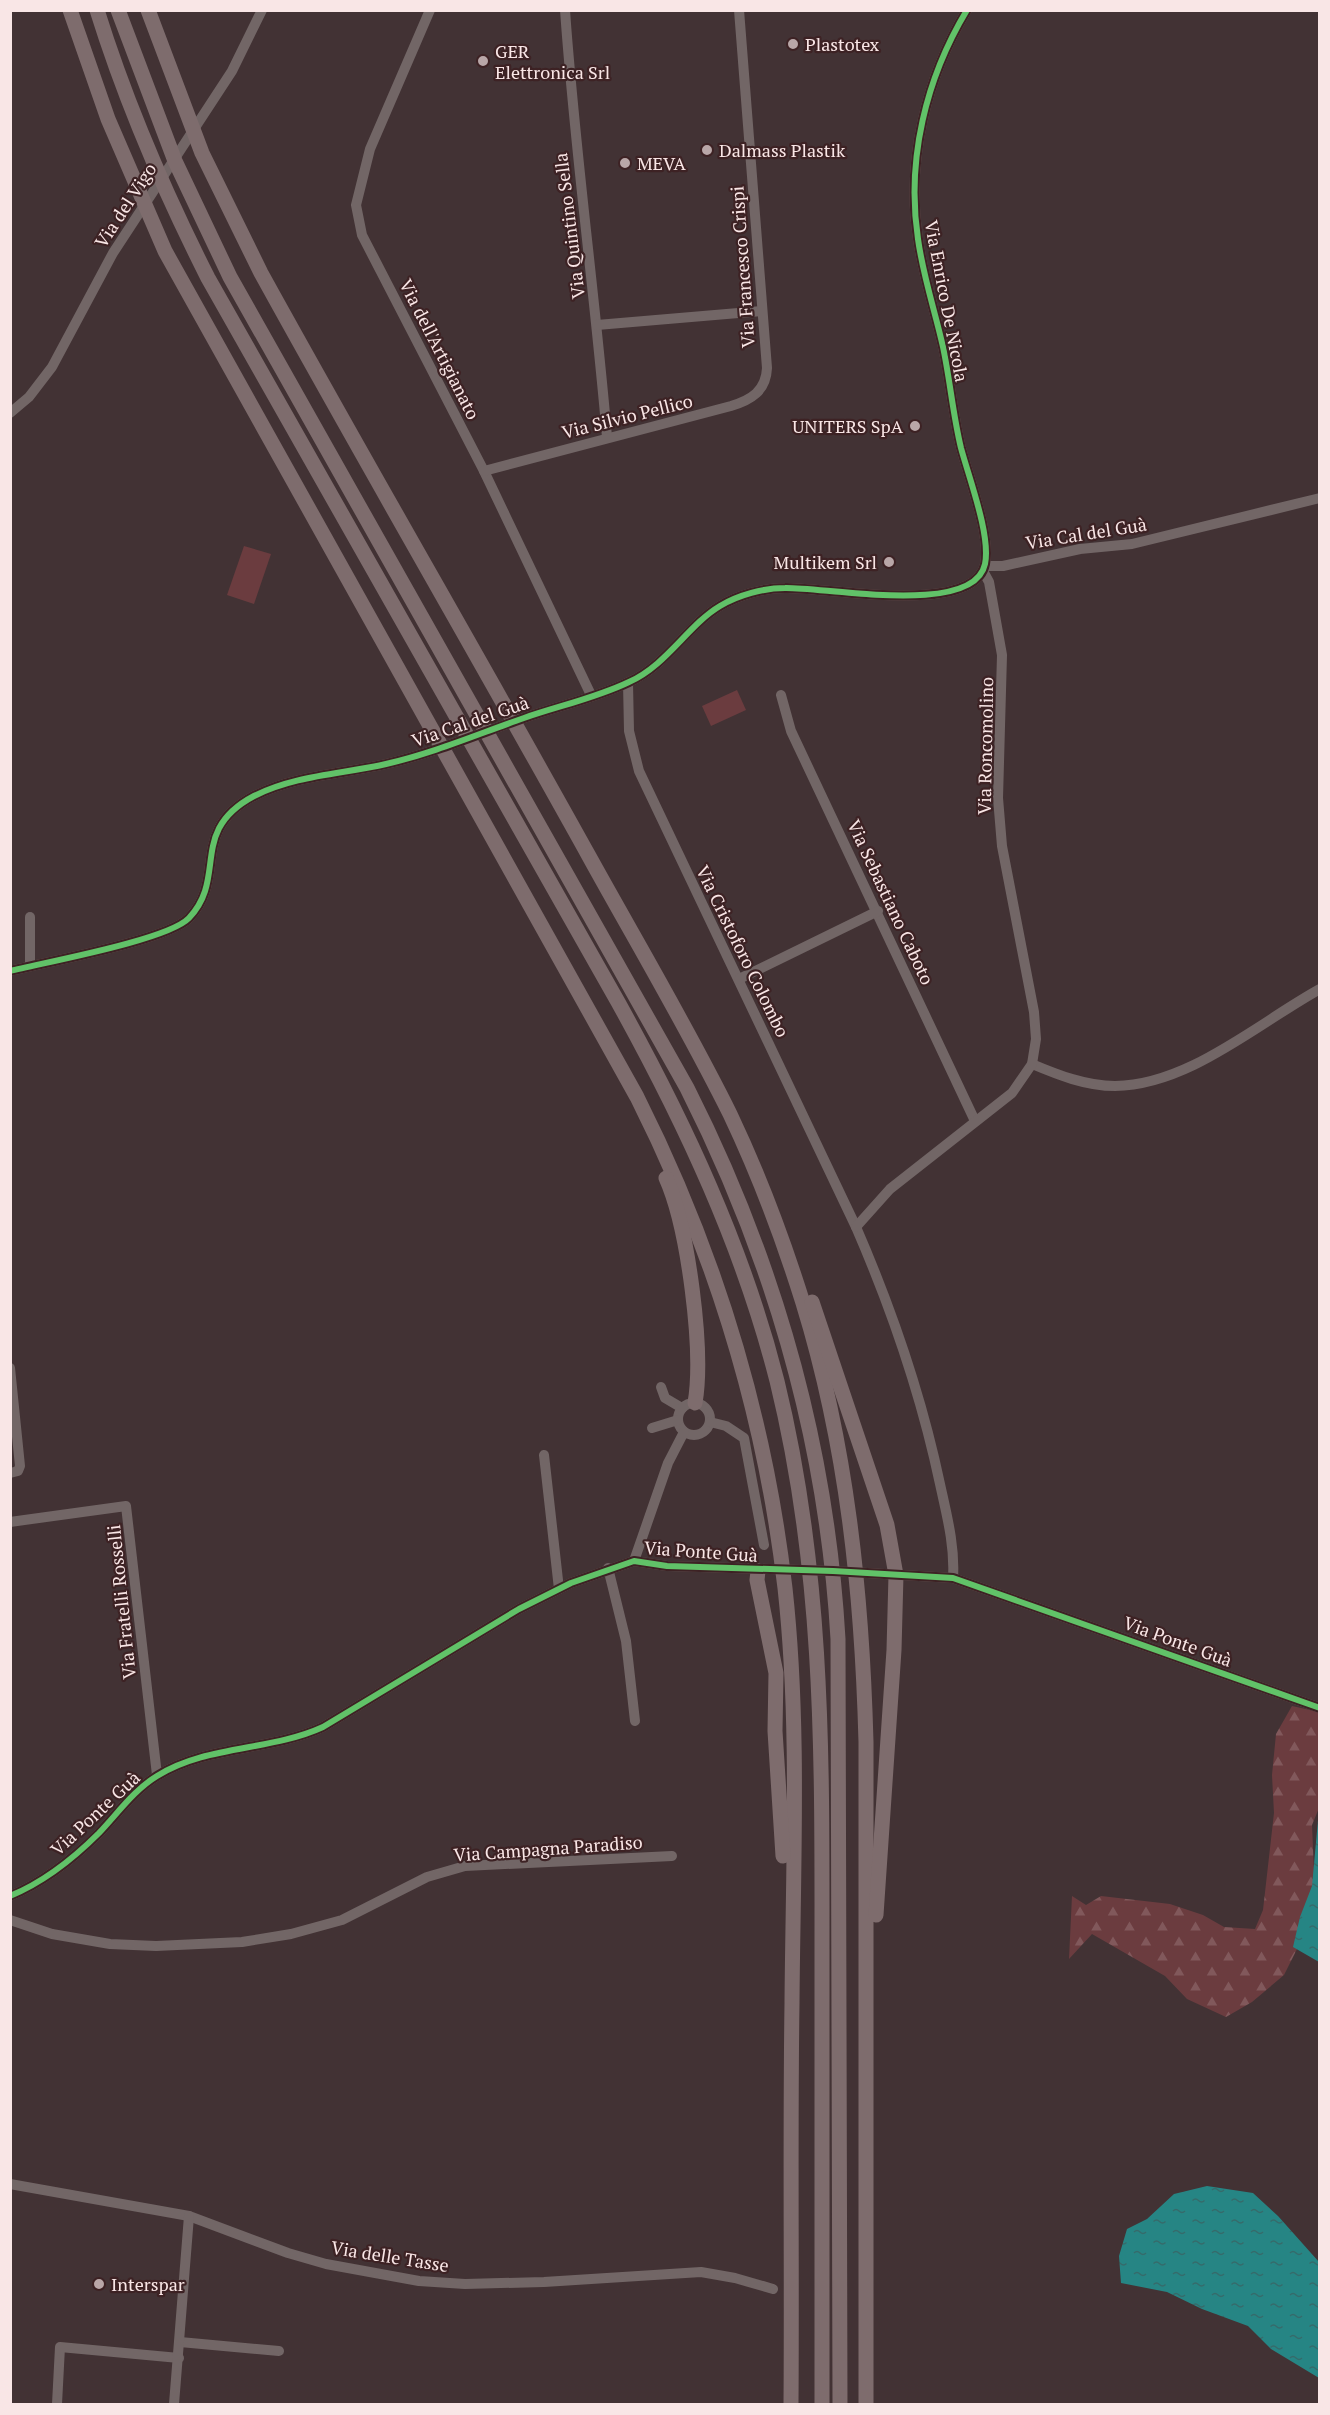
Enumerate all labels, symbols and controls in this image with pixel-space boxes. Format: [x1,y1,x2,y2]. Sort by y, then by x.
place label: Plastotex [805,32,880,56]
marker: Plastotex [786,37,800,51]
place label: GER Elettronica Srl [495,39,610,84]
marker: GER Elettronica Srl [476,54,490,68]
place label: Dalmass Plastik [719,138,846,162]
marker: Dalmass Plastik [700,143,714,157]
place label: MEVA [637,151,687,175]
street label: Via Quintino Sella [548,152,590,300]
marker: MEVA [618,156,632,170]
street label: Via del Vigo [89,158,161,252]
street label: Via Francesco Crispi [724,185,760,349]
street label: Via Enrico De Nicola [920,218,974,384]
street label: Via dell'Artigianato [394,275,486,423]
street label: Via Silvio Pellico [559,388,695,444]
place label: UNITERS SpA [792,414,904,438]
marker: UNITERS SpA [908,419,922,433]
street label: Via Cal del Guà [1024,512,1148,554]
place label: Multikem Srl [774,550,877,574]
marker: Multikem Srl [882,555,896,569]
street label: Via Roncomolino [972,677,998,815]
street label: Via Cal del Guà [408,690,532,752]
street label: Via Sebastiano Caboto [842,816,940,989]
street label: Via Cristoforo Colombo [691,861,795,1041]
street label: Via Fratelli Rosselli [101,1524,141,1680]
street label: Via Ponte Guà [643,1535,759,1567]
street label: Via Ponte Guà [1120,1610,1236,1672]
street label: Via Ponte Guà [45,1765,145,1861]
street label: Via Campagna Paradiso [453,1829,643,1867]
street label: Via delle Tasse [329,2235,451,2277]
place label: Interspar [111,2272,185,2296]
marker: Interspar [92,2277,106,2291]

